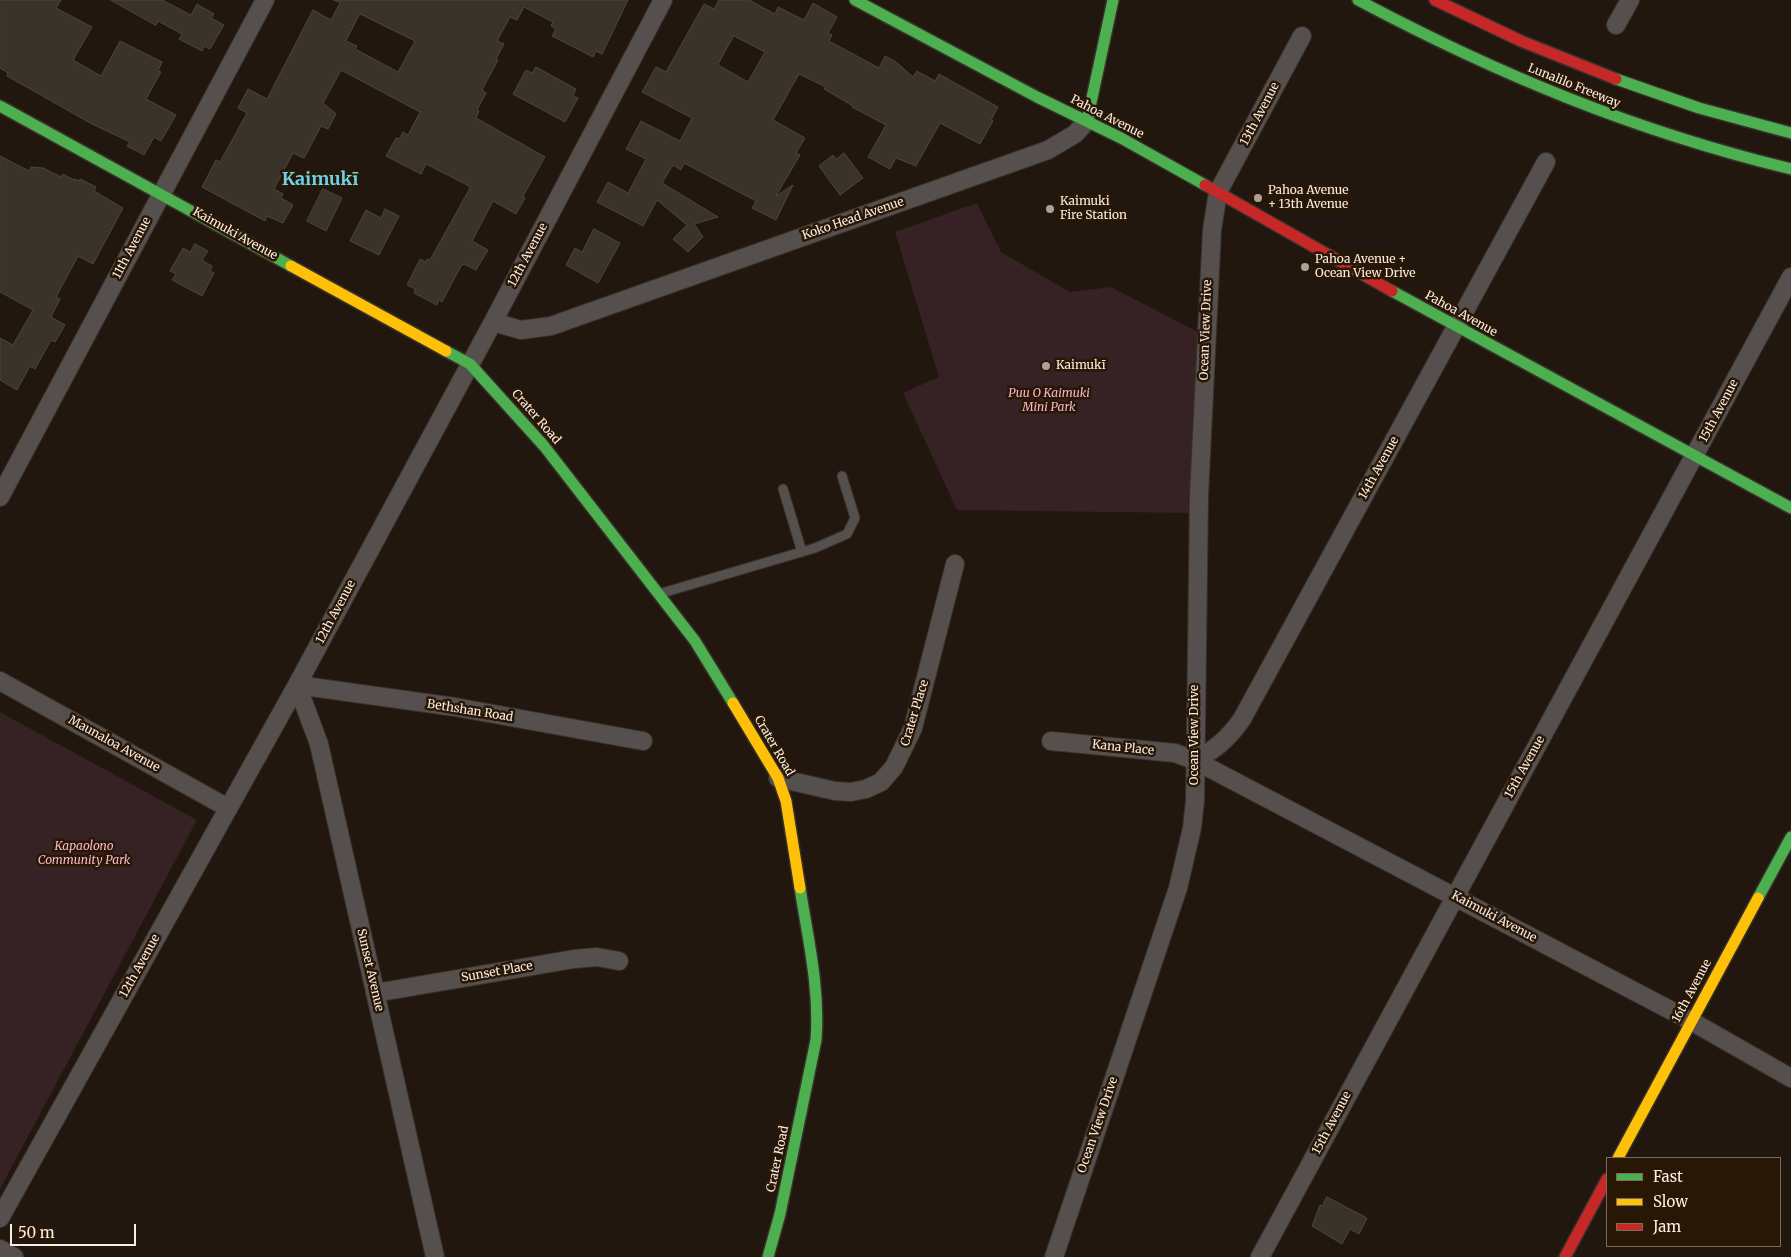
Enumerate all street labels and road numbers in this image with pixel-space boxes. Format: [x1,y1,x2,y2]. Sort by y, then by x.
street label: Lunalilo Freeway [1526,61,1622,111]
street label: 13th Avenue [1237,80,1283,148]
street label: Pahoa Avenue [1068,92,1146,142]
street label: Koko Head Avenue [800,195,906,243]
street label: Kaimuki Avenue [190,205,280,263]
street label: 11th Avenue [110,215,154,281]
street label: 12th Avenue [505,221,551,289]
street label: Ocean View Drive [1197,279,1215,381]
street label: Pahoa Avenue [1422,288,1500,340]
street label: 15th Avenue [1696,377,1742,445]
street label: Crater Road [508,387,564,447]
street label: 14th Avenue [1356,434,1402,502]
street label: 12th Avenue [313,578,359,646]
street label: Crater Place [898,678,932,748]
street label: Ocean View Drive [1188,685,1202,785]
street label: Bethshan Road [426,697,514,725]
street label: Maunaloa Avenue [66,713,162,775]
street label: Crater Road [751,713,797,779]
street label: 15th Avenue [1502,733,1548,801]
street label: Kana Place [1091,738,1155,758]
street label: Kaimuki Avenue [1449,888,1539,946]
street label: Sunset Avenue [354,927,386,1013]
street label: 12th Avenue [117,932,163,1000]
street label: 16th Avenue [1669,957,1715,1025]
street label: Sunset Place [460,959,534,985]
street label: Ocean View Drive [1075,1075,1121,1175]
street label: 15th Avenue [1309,1089,1355,1157]
street label: Crater Road [764,1125,792,1193]

